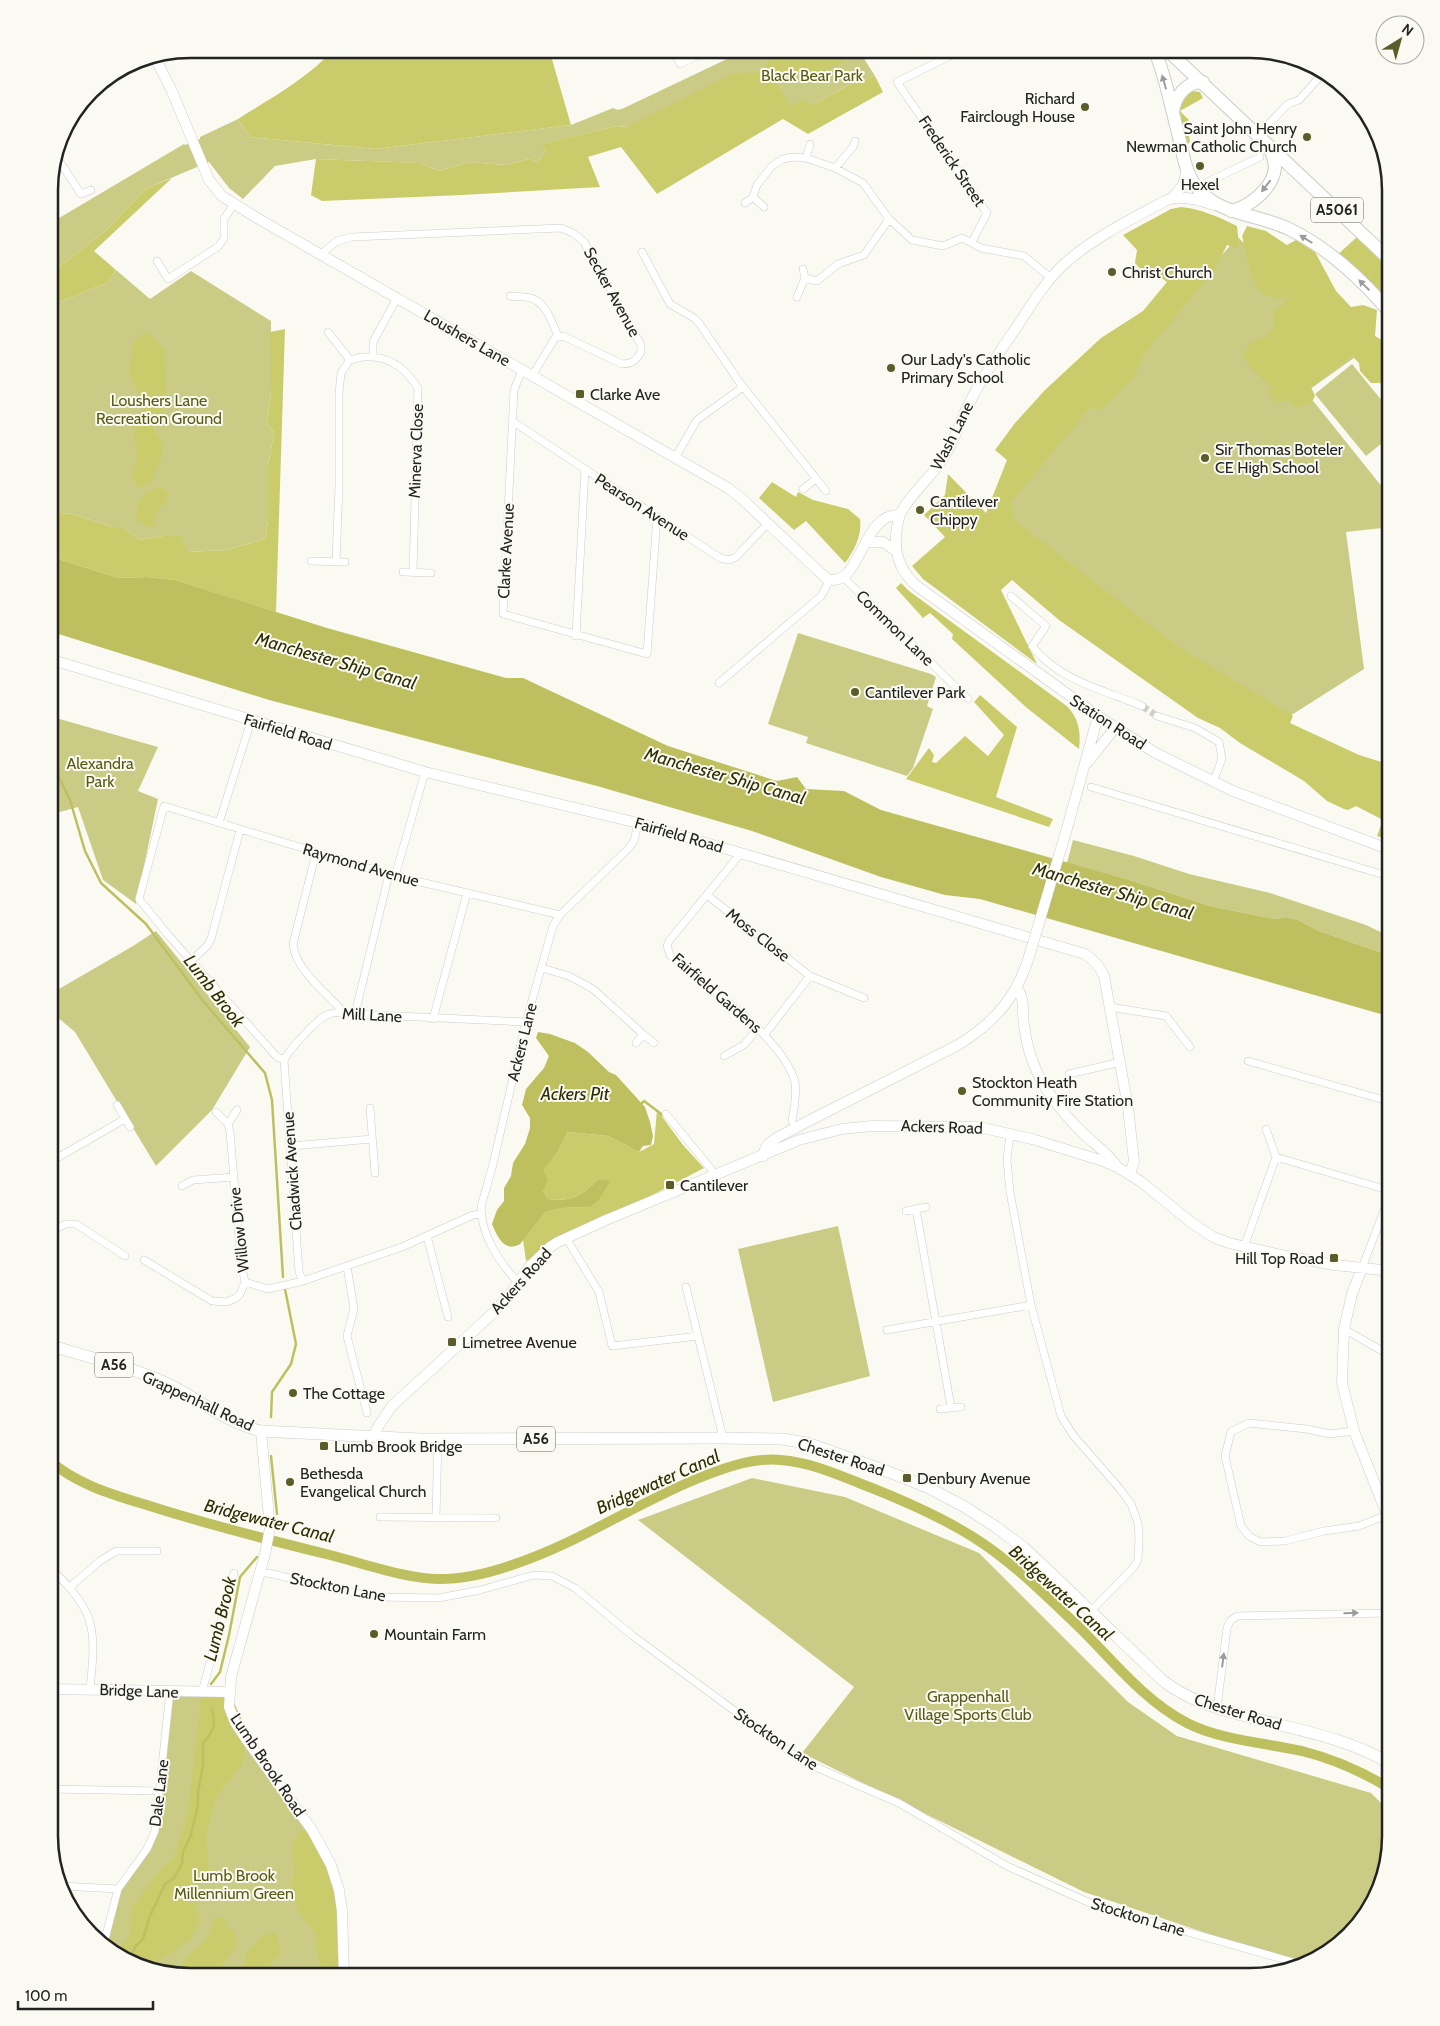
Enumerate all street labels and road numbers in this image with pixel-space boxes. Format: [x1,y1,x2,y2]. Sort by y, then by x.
street label: Frederick Street [915,112,990,210]
road number: A5061 [1311,198,1363,222]
street label: Secker Avenue [580,244,644,340]
street label: Loushers Lane [420,306,514,370]
street label: Wash Lane [927,399,977,473]
street label: Minerva Close [405,403,427,499]
street label: Pearson Avenue [591,469,693,545]
street label: Clarke Avenue [494,503,518,599]
street label: Common Lane [852,586,938,670]
street label: Station Road [1066,690,1150,754]
street label: Fairfield Road [242,710,334,754]
street label: Fairfield Road [632,813,726,857]
street label: Raymond Avenue [301,839,421,891]
street label: Moss Close [722,904,794,966]
street label: Fairfield Gardens [668,949,766,1037]
street label: Ackers Lane [503,1001,541,1083]
street label: Mill Lane [341,1004,403,1026]
street label: Chadwick Avenue [278,1111,306,1231]
street label: Ackers Road [901,1116,983,1138]
street label: Willow Drive [225,1186,253,1274]
street label: Ackers Road [487,1244,555,1318]
road number: A56 [95,1352,133,1378]
street label: Grappenhall Road [139,1367,257,1435]
road number: A56 [517,1426,555,1452]
street label: Chester Road [795,1434,887,1480]
street label: Stockton Lane [288,1568,388,1606]
street label: Bridge Lane [99,1680,179,1702]
street label: Chester Road [1192,1690,1284,1734]
street label: Stockton Lane [730,1704,822,1774]
street label: Lumb Brook Road [227,1710,309,1820]
street label: Dale Lane [145,1758,173,1828]
street label: Stockton Lane [1089,1894,1187,1940]

